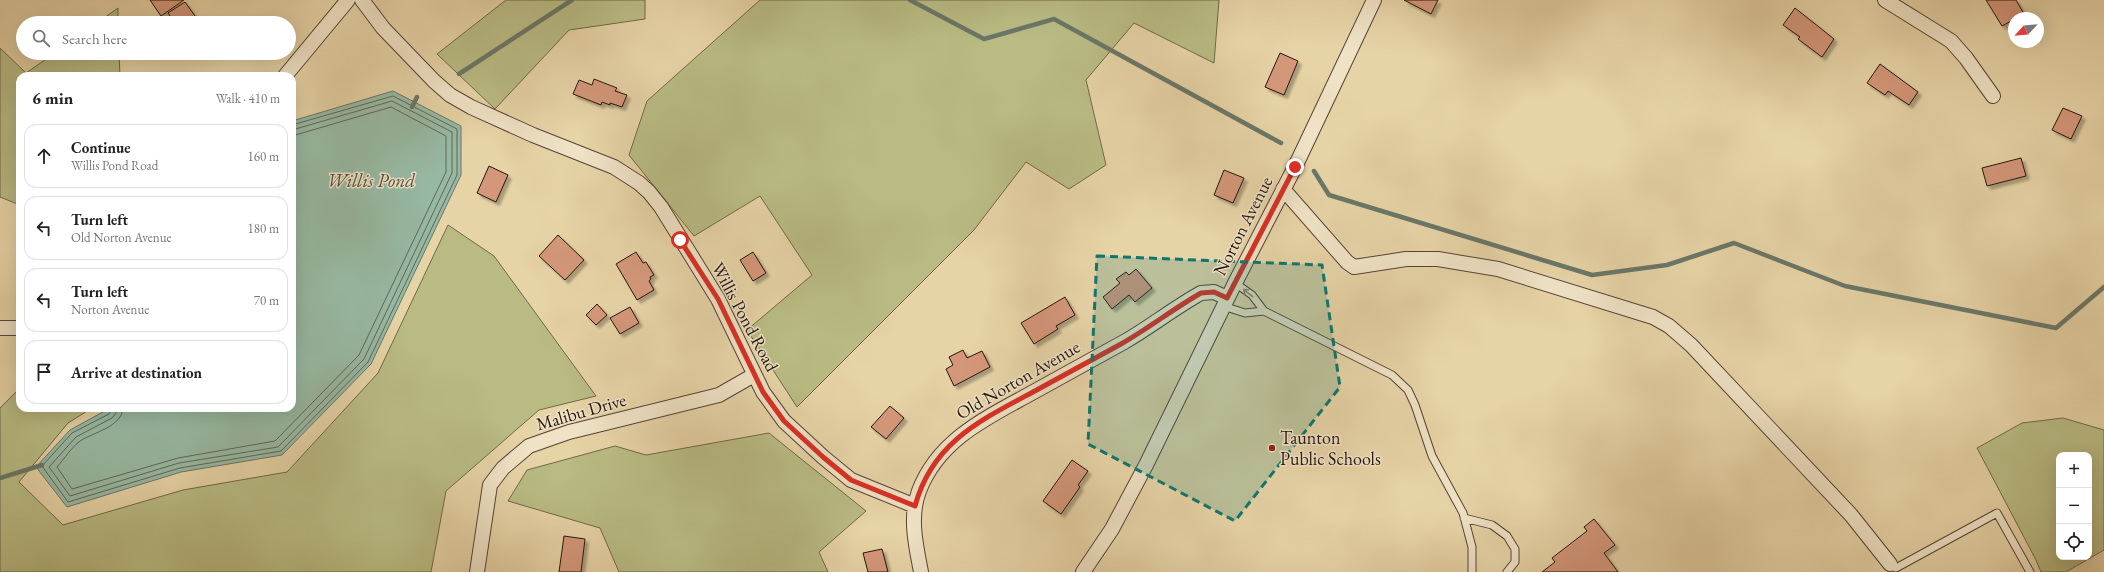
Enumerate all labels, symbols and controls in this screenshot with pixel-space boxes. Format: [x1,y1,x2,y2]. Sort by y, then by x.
north arrow [2008,12,2044,48]
search box [16,16,296,60]
icon: search [30,27,52,49]
text: Search here [62,29,127,48]
text: 6 min [32,87,73,109]
text: Walk · 410 m [216,90,280,107]
text: Continue [71,138,131,157]
icon: ahead [33,145,55,167]
text: 160 m [248,148,279,165]
text: Willis Pond Road [71,157,158,174]
route end [1286,158,1304,176]
water label: Willis Pond [327,168,415,193]
street label: Norton Avenue [1208,172,1277,279]
text: Turn left [71,210,128,229]
icon: left [33,217,55,239]
text: 180 m [248,220,279,237]
text: Old Norton Avenue [71,229,172,246]
route start [671,231,689,249]
street label: Willis Pond Road [707,258,784,376]
text: Turn left [71,282,128,301]
one-way arrow [1243,288,1254,297]
icon: left [33,289,55,311]
text: 70 m [254,292,279,309]
text: Norton Avenue [71,301,149,318]
street label: Old Norton Avenue [952,335,1084,424]
icon: arrive [33,361,55,383]
text: Arrive at destination [71,363,202,382]
street label: Malibu Drive [533,388,629,435]
place label: Taunton Public Schools [1280,426,1381,470]
marker: Taunton Public Schools [1267,443,1277,453]
map controls [2056,452,2092,560]
button: + [2056,452,2092,488]
button: − [2056,488,2092,524]
button: locate [2056,524,2092,560]

